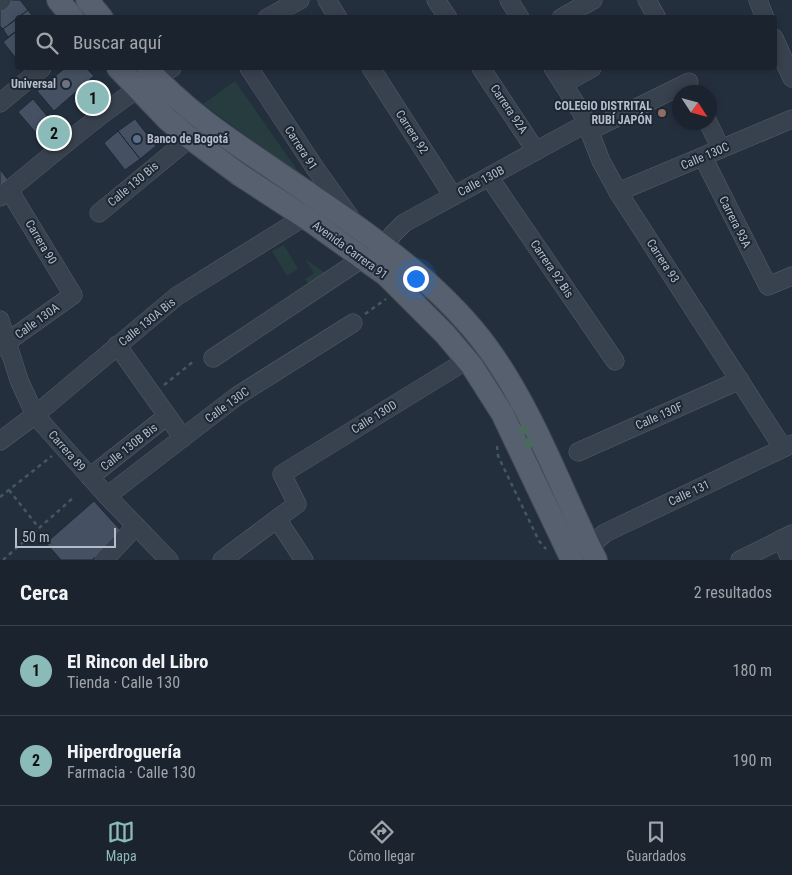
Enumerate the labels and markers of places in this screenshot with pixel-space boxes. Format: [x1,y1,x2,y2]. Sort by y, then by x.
place label: Universal [11,77,56,91]
marker: Universal [60,78,72,90]
pin: 1 [77,79,109,117]
place label: COLEGIO DISTRITAL RUBÍ JAPÓN [555,99,652,127]
marker: COLEGIO DISTRITAL RUBÍ JAPÓN [656,107,668,119]
pin: 2 [38,114,70,152]
place label: Banco de Bogotá [147,132,228,146]
marker: Banco de Bogotá [131,133,143,145]

